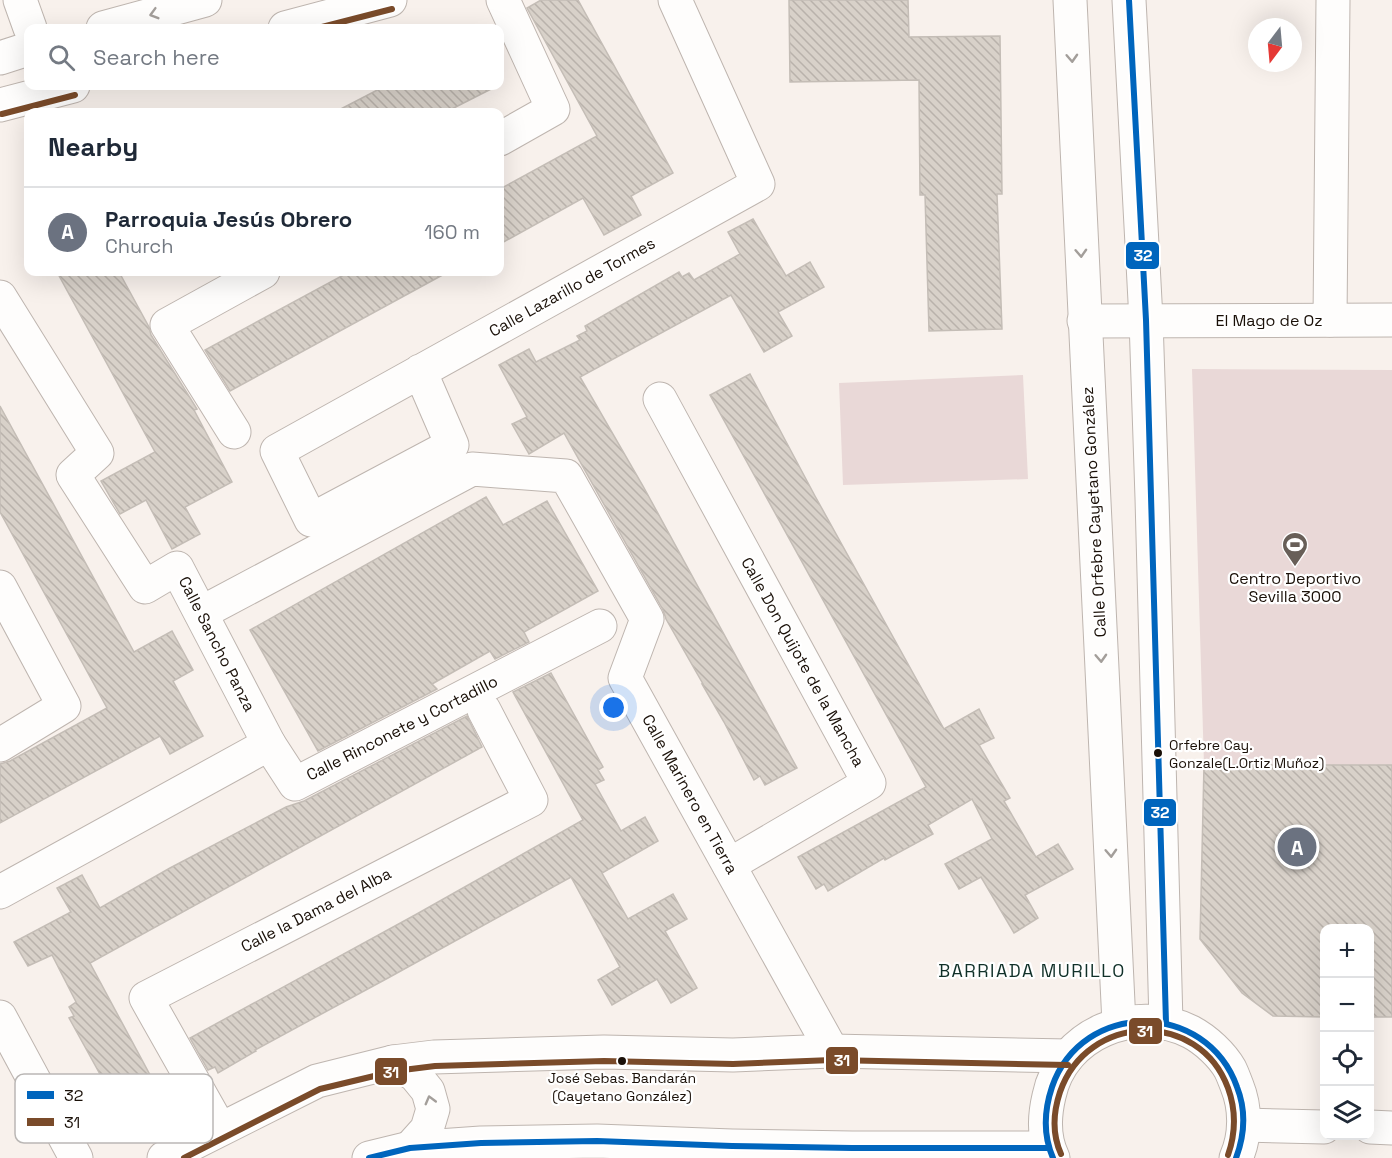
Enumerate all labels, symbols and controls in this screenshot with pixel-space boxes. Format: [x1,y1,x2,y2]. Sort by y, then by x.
one-way arrow [149,7,159,19]
north arrow [1248,18,1302,72]
search box [24,24,504,90]
icon: search [45,41,78,74]
text: Search here [93,43,220,71]
one-way arrow [1066,54,1079,63]
text: Nearby [48,130,138,164]
text: Parroquia Jesús Obrero [105,205,352,233]
text: A [61,219,74,245]
text: 160 m [424,219,480,245]
street label: Calle Lazarillo de Tormes [485,232,659,342]
text: Church [105,233,174,259]
line badge: 32 [1125,241,1160,270]
text: 32 [1133,245,1153,266]
one-way arrow [1075,249,1088,258]
street label: El Mago de Oz [1215,310,1323,331]
street label: Calle Orfebre Cayetano González [1077,386,1111,638]
sports icon: Centro Deportivo Sevilla 3000 [1280,530,1310,568]
street label: Calle Don Quijote de la Mancha [736,553,870,771]
place label: Centro Deportivo Sevilla 3000 [1229,568,1361,607]
street label: Calle Sancho Panza [174,573,260,715]
one-way arrow [1095,653,1108,662]
street label: Calle Rinconete y Cortadillo [303,670,501,786]
your location [599,693,628,722]
street label: Calle Marinero en Tierra [637,710,743,878]
place label: Orfebre Cay. Gonzale(L.Ortiz Muñoz) [1169,736,1324,772]
marker: Orfebre Cay. Gonzale(L.Ortiz Muñoz) [1152,747,1164,759]
line badge: 32 [1143,798,1177,827]
text: 32 [1150,802,1170,823]
pin: A [1278,824,1316,870]
one-way arrow [1104,848,1117,857]
street label: Calle la Dama del Alba [237,863,395,957]
map controls [1320,924,1374,1140]
button: + [1320,924,1374,978]
district label: BARRIADA MURILLO [938,959,1126,982]
button: − [1320,978,1374,1032]
line badge: 31 [1128,1017,1163,1045]
text: 31 [1137,1021,1153,1042]
button: locate [1320,1032,1374,1086]
line badge: 31 [825,1046,859,1075]
text: 31 [834,1050,850,1071]
marker: José Sebas. Bandarán (Cayetano González) [616,1055,628,1067]
line badge: 31 [374,1057,408,1086]
text: 31 [383,1062,399,1083]
place label: José Sebas. Bandarán (Cayetano González) [548,1069,696,1105]
legend [15,1074,213,1143]
text: 32 [64,1085,83,1106]
button: layers [1320,1086,1374,1140]
one-way arrow [424,1095,437,1105]
text: 31 [64,1112,80,1133]

